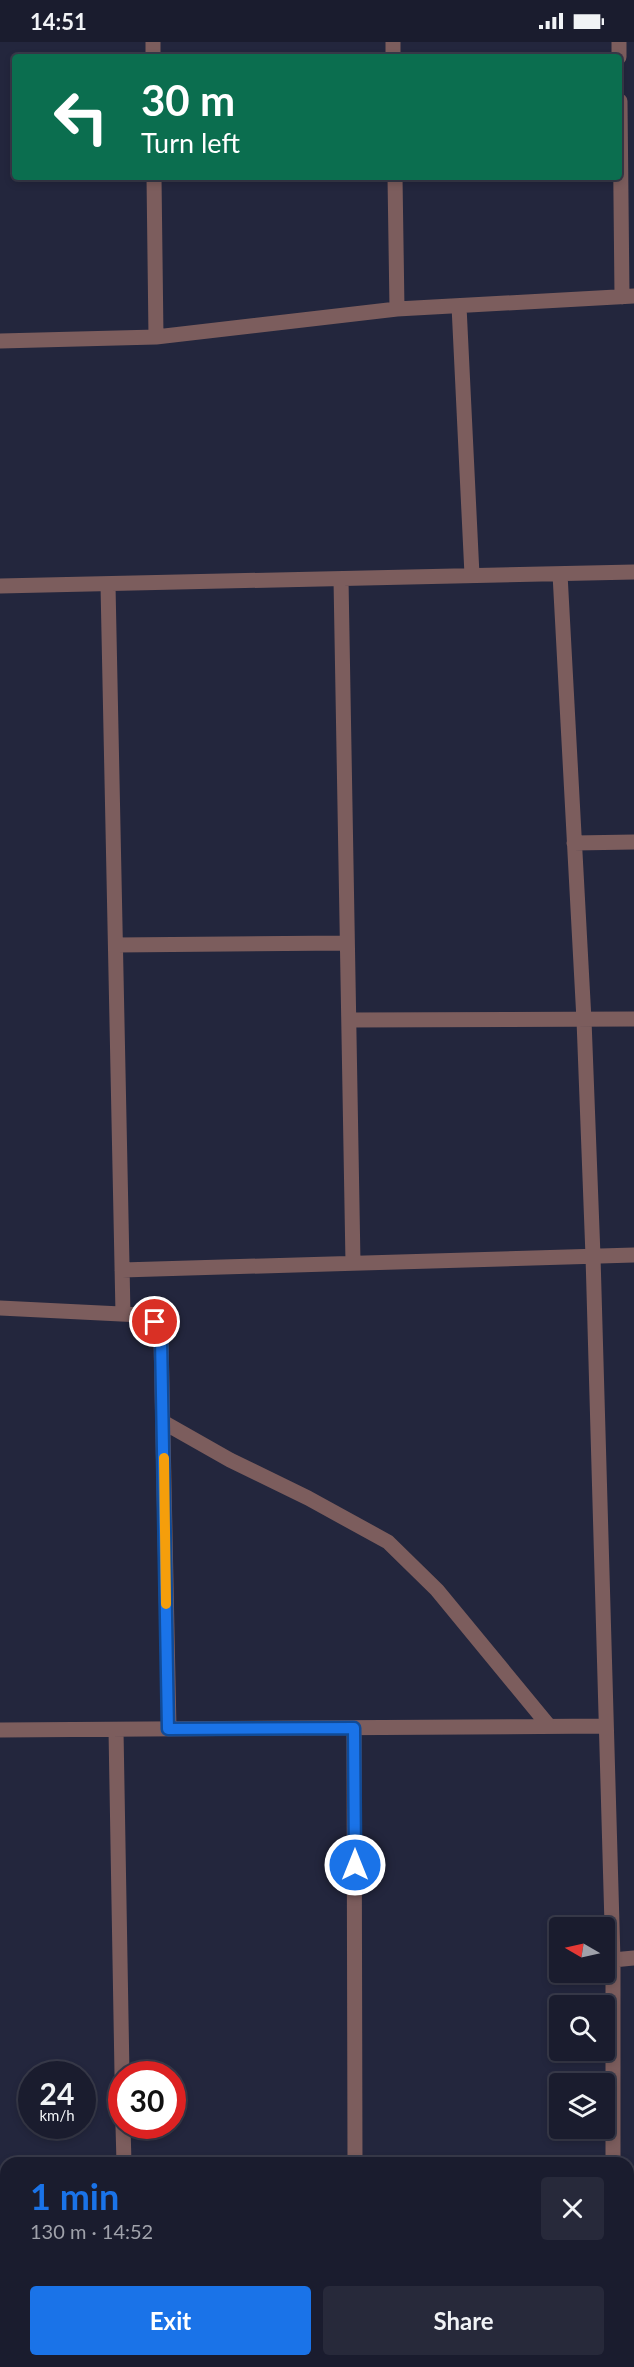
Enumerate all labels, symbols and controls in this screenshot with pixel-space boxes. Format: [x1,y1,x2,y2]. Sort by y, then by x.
text: 14:51 [30,8,87,35]
text: 30 m [141,75,235,125]
icon: left [42,78,120,156]
text: Turn left [141,126,240,159]
pin [129,1296,180,1347]
icon: arrive [138,1305,171,1338]
position arrow [323,1833,387,1897]
north arrow [549,1917,615,1983]
map controls [549,1917,615,2139]
button: search [549,1995,615,2061]
speed limit sign: 30 [108,2061,186,2139]
button: layers [549,2073,615,2139]
text: 24 [40,2075,74,2111]
text: km/h [39,2106,75,2124]
text: 1 min [30,2174,119,2218]
button: close [541,2177,604,2240]
text: 130 m · 14:52 [30,2219,153,2243]
button: Exit [30,2286,311,2355]
button: Share [323,2286,604,2355]

